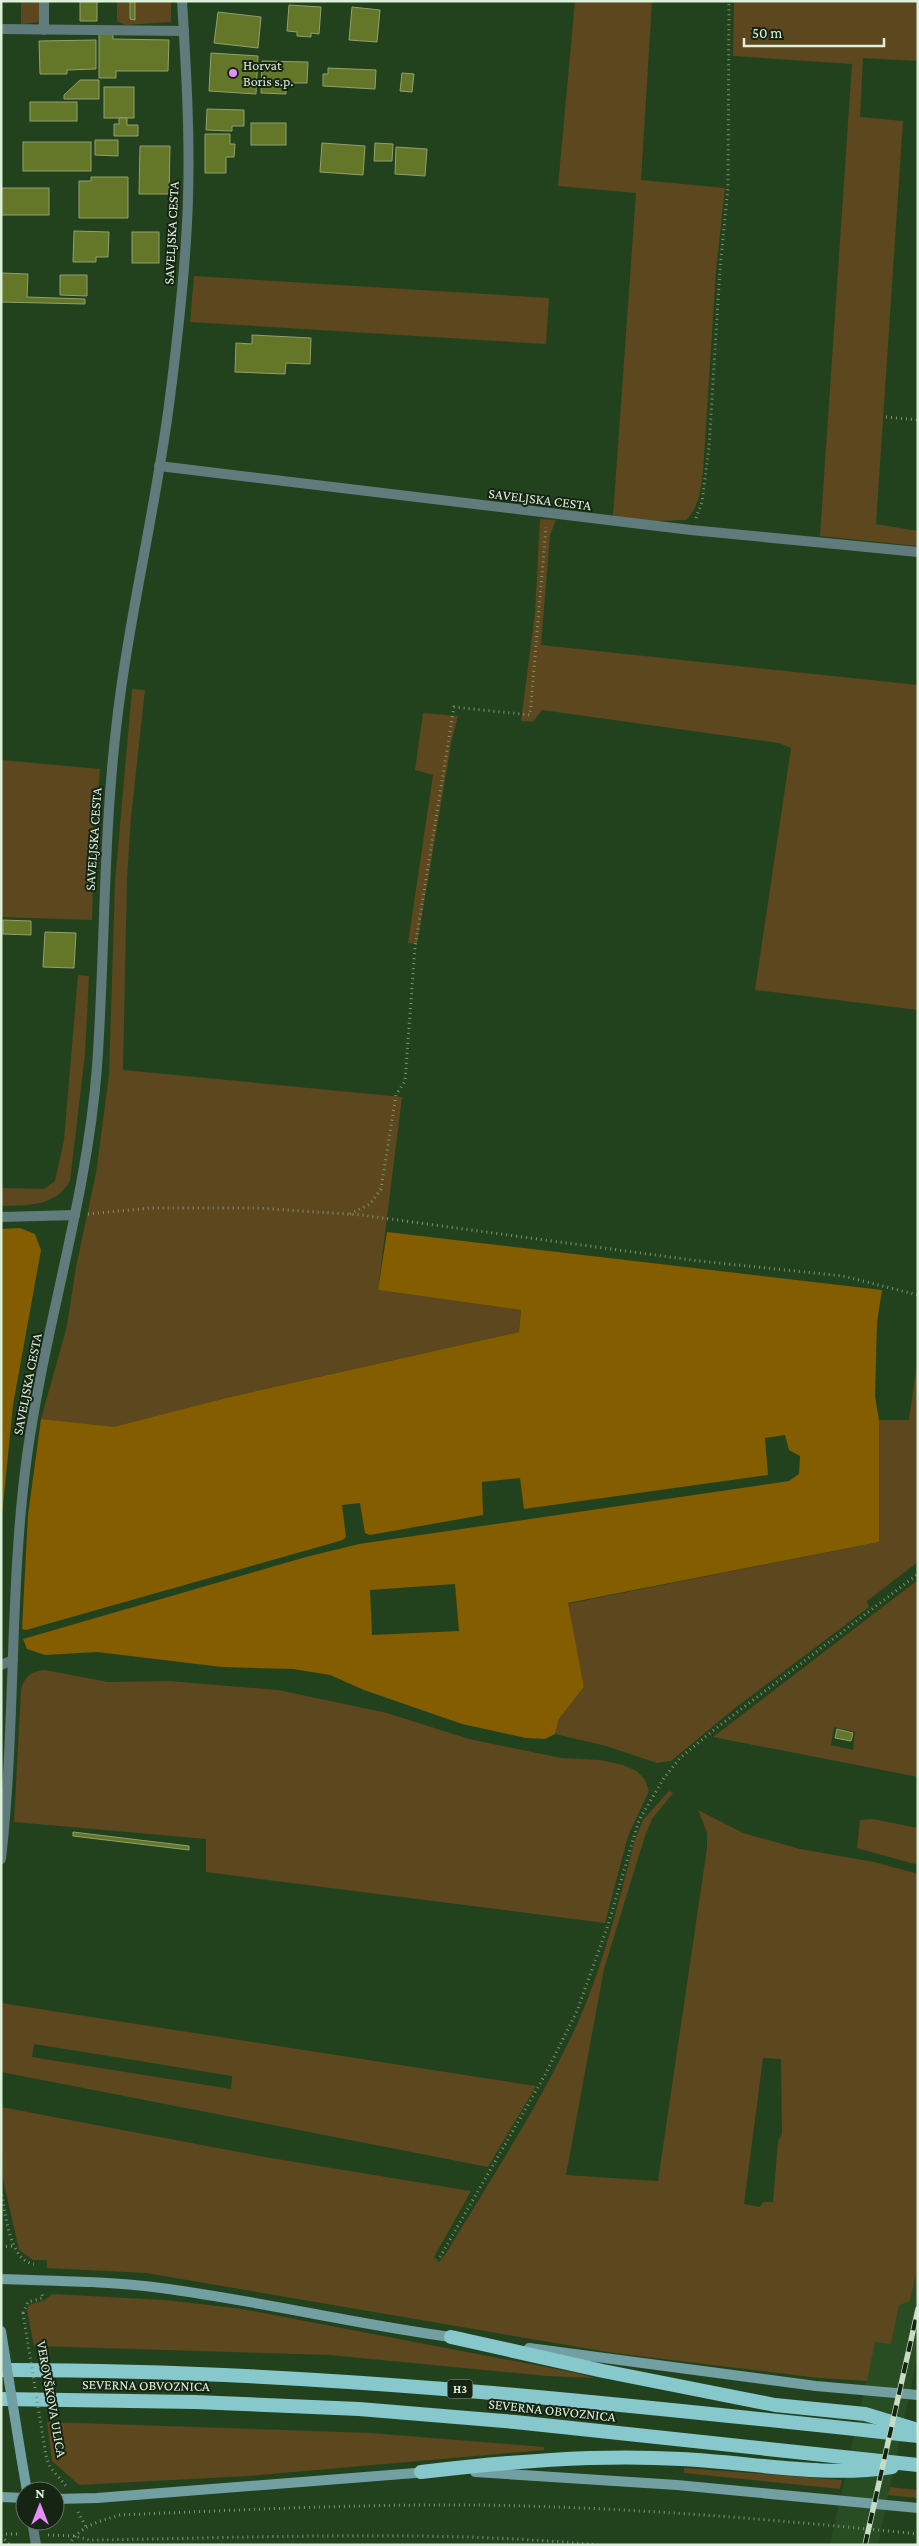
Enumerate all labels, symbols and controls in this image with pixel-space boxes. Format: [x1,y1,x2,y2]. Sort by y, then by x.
scale bar [744,15,884,47]
text: 50 m [752,25,782,41]
place label: Horvat Boris s.p. [243,57,293,89]
marker: Horvat Boris s.p. [227,67,239,79]
street label: SAVELJSKA CESTA [160,181,182,285]
street label: SAVELJSKA CESTA [488,485,592,513]
street label: SAVELJSKA CESTA [81,787,105,891]
street label: SAVELJSKA CESTA [9,1332,45,1436]
street label: VEROVŠKOVA ULICA [34,2339,70,2459]
street label: SEVERNA OBVOZNICA [82,2376,210,2394]
road number: H3 [448,2380,472,2398]
street label: SEVERNA OBVOZNICA [488,2395,616,2425]
north arrow [15,2481,65,2531]
text: N [35,2485,45,2501]

